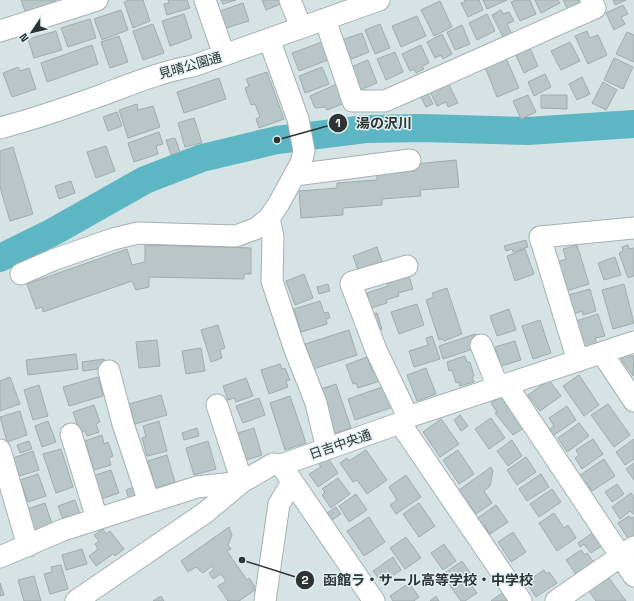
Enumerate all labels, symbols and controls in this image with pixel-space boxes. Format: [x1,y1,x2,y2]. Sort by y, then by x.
north arrow [12,12,52,52]
text: N [16,31,32,45]
street label: 見晴公園通 [157,48,224,83]
callout: 湯の沢川 [328,110,420,136]
text: 湯の沢川 [356,114,412,132]
text: 1 [335,115,341,131]
street label: 日吉中央通 [307,426,374,463]
callout: 函館ラ・サール高等学校・中学校 [295,567,541,593]
text: 函館ラ・サール高等学校・中学校 [323,571,533,589]
text: 2 [301,572,309,588]

